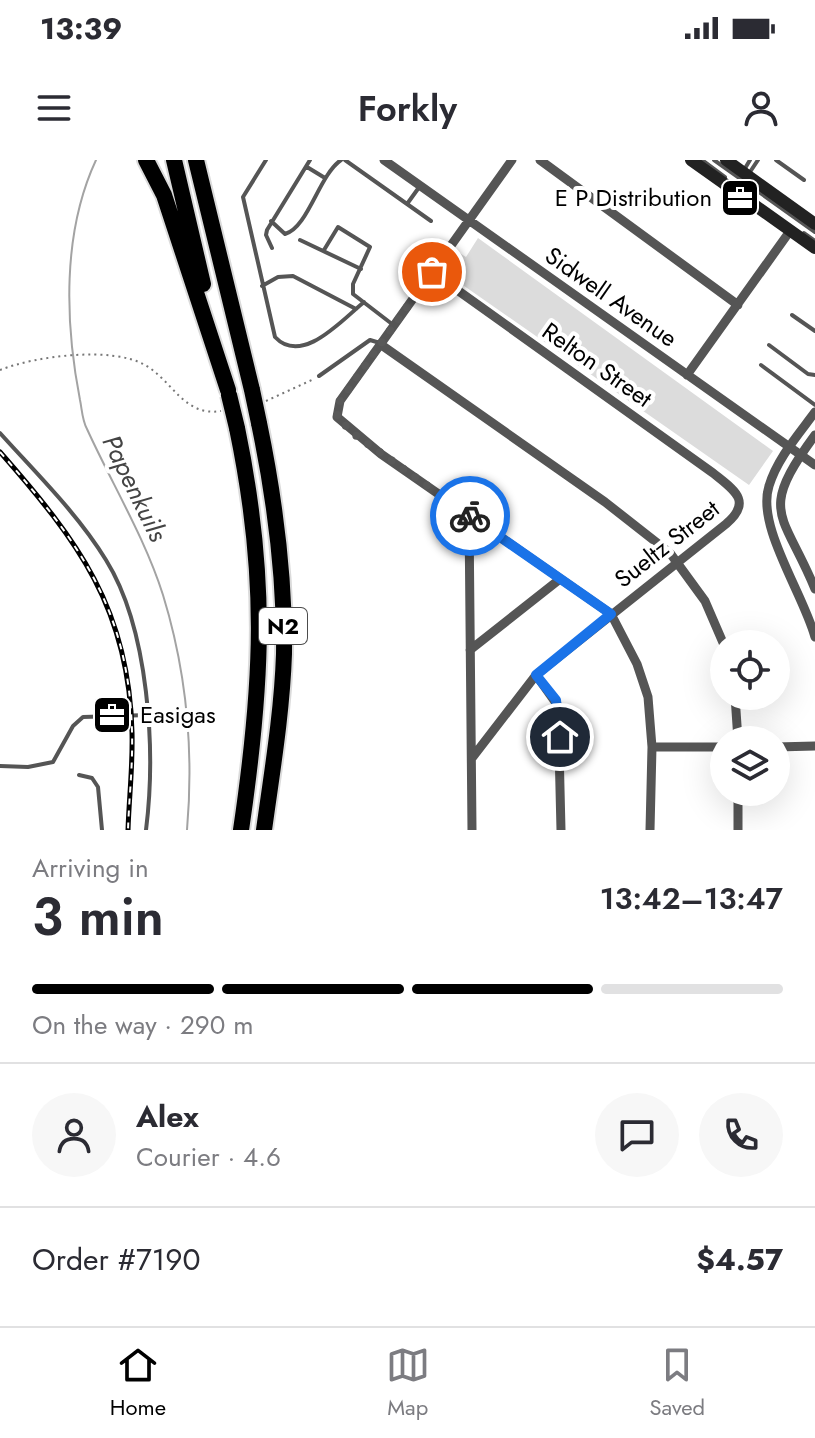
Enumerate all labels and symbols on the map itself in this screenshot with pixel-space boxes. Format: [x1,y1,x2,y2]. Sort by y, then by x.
office icon: E P Distribution [719,177,761,219]
place label: E P Distribution [555,180,712,215]
pin [398,238,466,306]
street label: Sidwell Avenue [538,238,685,355]
street label: Relton Street [535,314,660,416]
water label: Papenkuils [93,428,178,549]
courier [430,476,510,556]
street label: Sueltz Street [607,491,727,596]
road number: N2 [259,608,307,644]
office icon: Easigas [91,694,133,736]
place label: Easigas [140,697,216,732]
pin [526,703,594,771]

